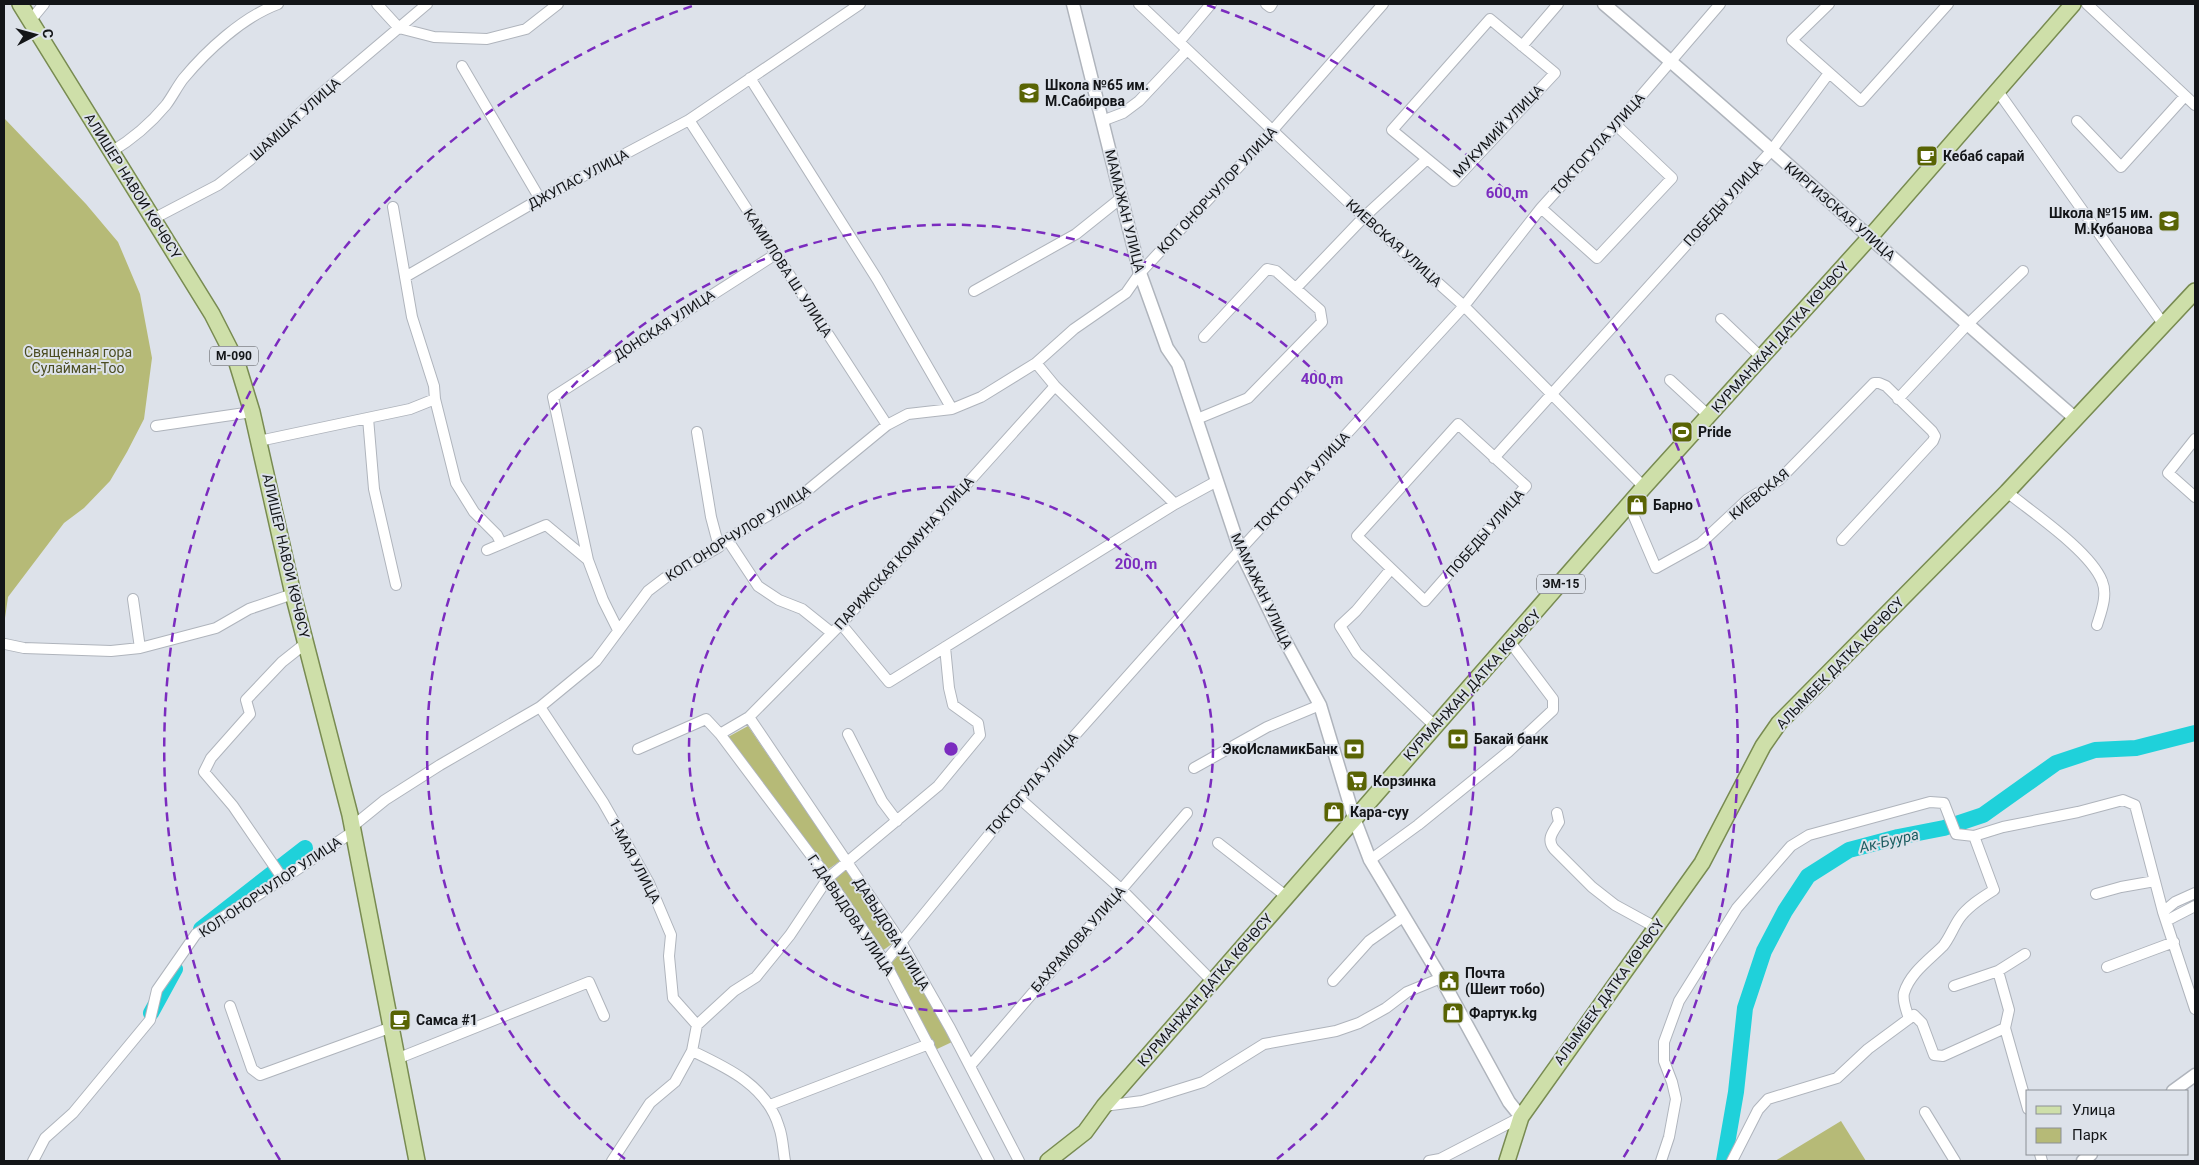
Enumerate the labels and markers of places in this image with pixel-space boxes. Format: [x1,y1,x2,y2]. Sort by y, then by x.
place label: Школа №65 им. М.Сабирова [1045,77,1149,109]
school or university icon: Школа №65 им. М.Сабирова [1017,81,1041,105]
cafe icon: Кебаб сарай [1915,144,1939,168]
place label: Кебаб сарай [1943,148,2025,164]
place label: Школа №15 им. М.Кубанова [2049,205,2154,237]
school or university icon: Школа №15 им. М.Кубанова [2157,209,2181,233]
sports icon: Pride [1670,420,1694,444]
place label: Pride [1698,424,1732,440]
shop icon: Барно [1625,493,1649,517]
place label: Барно [1653,497,1693,513]
bank icon: Бакай банк [1446,727,1470,751]
place label: Бакай банк [1474,731,1548,747]
bank icon: ЭкоИсламикБанк [1342,737,1366,761]
centre of rings [942,740,960,758]
place label: ЭкоИсламикБанк [1222,741,1338,757]
supermarket icon: Корзинка [1345,769,1369,793]
place label: Корзинка [1373,773,1437,789]
shop icon: Кара-суу [1322,800,1346,824]
place label: Кара-суу [1350,804,1410,820]
place label: Почта (Шеит тобо) [1465,965,1545,998]
public building icon: Почта (Шеит тобо) [1437,969,1461,993]
shop icon: Фартук.kg [1441,1001,1465,1025]
place label: Фартук.kg [1469,1005,1537,1021]
cafe icon: Самса #1 [388,1008,412,1032]
place label: Самса #1 [416,1012,478,1028]

